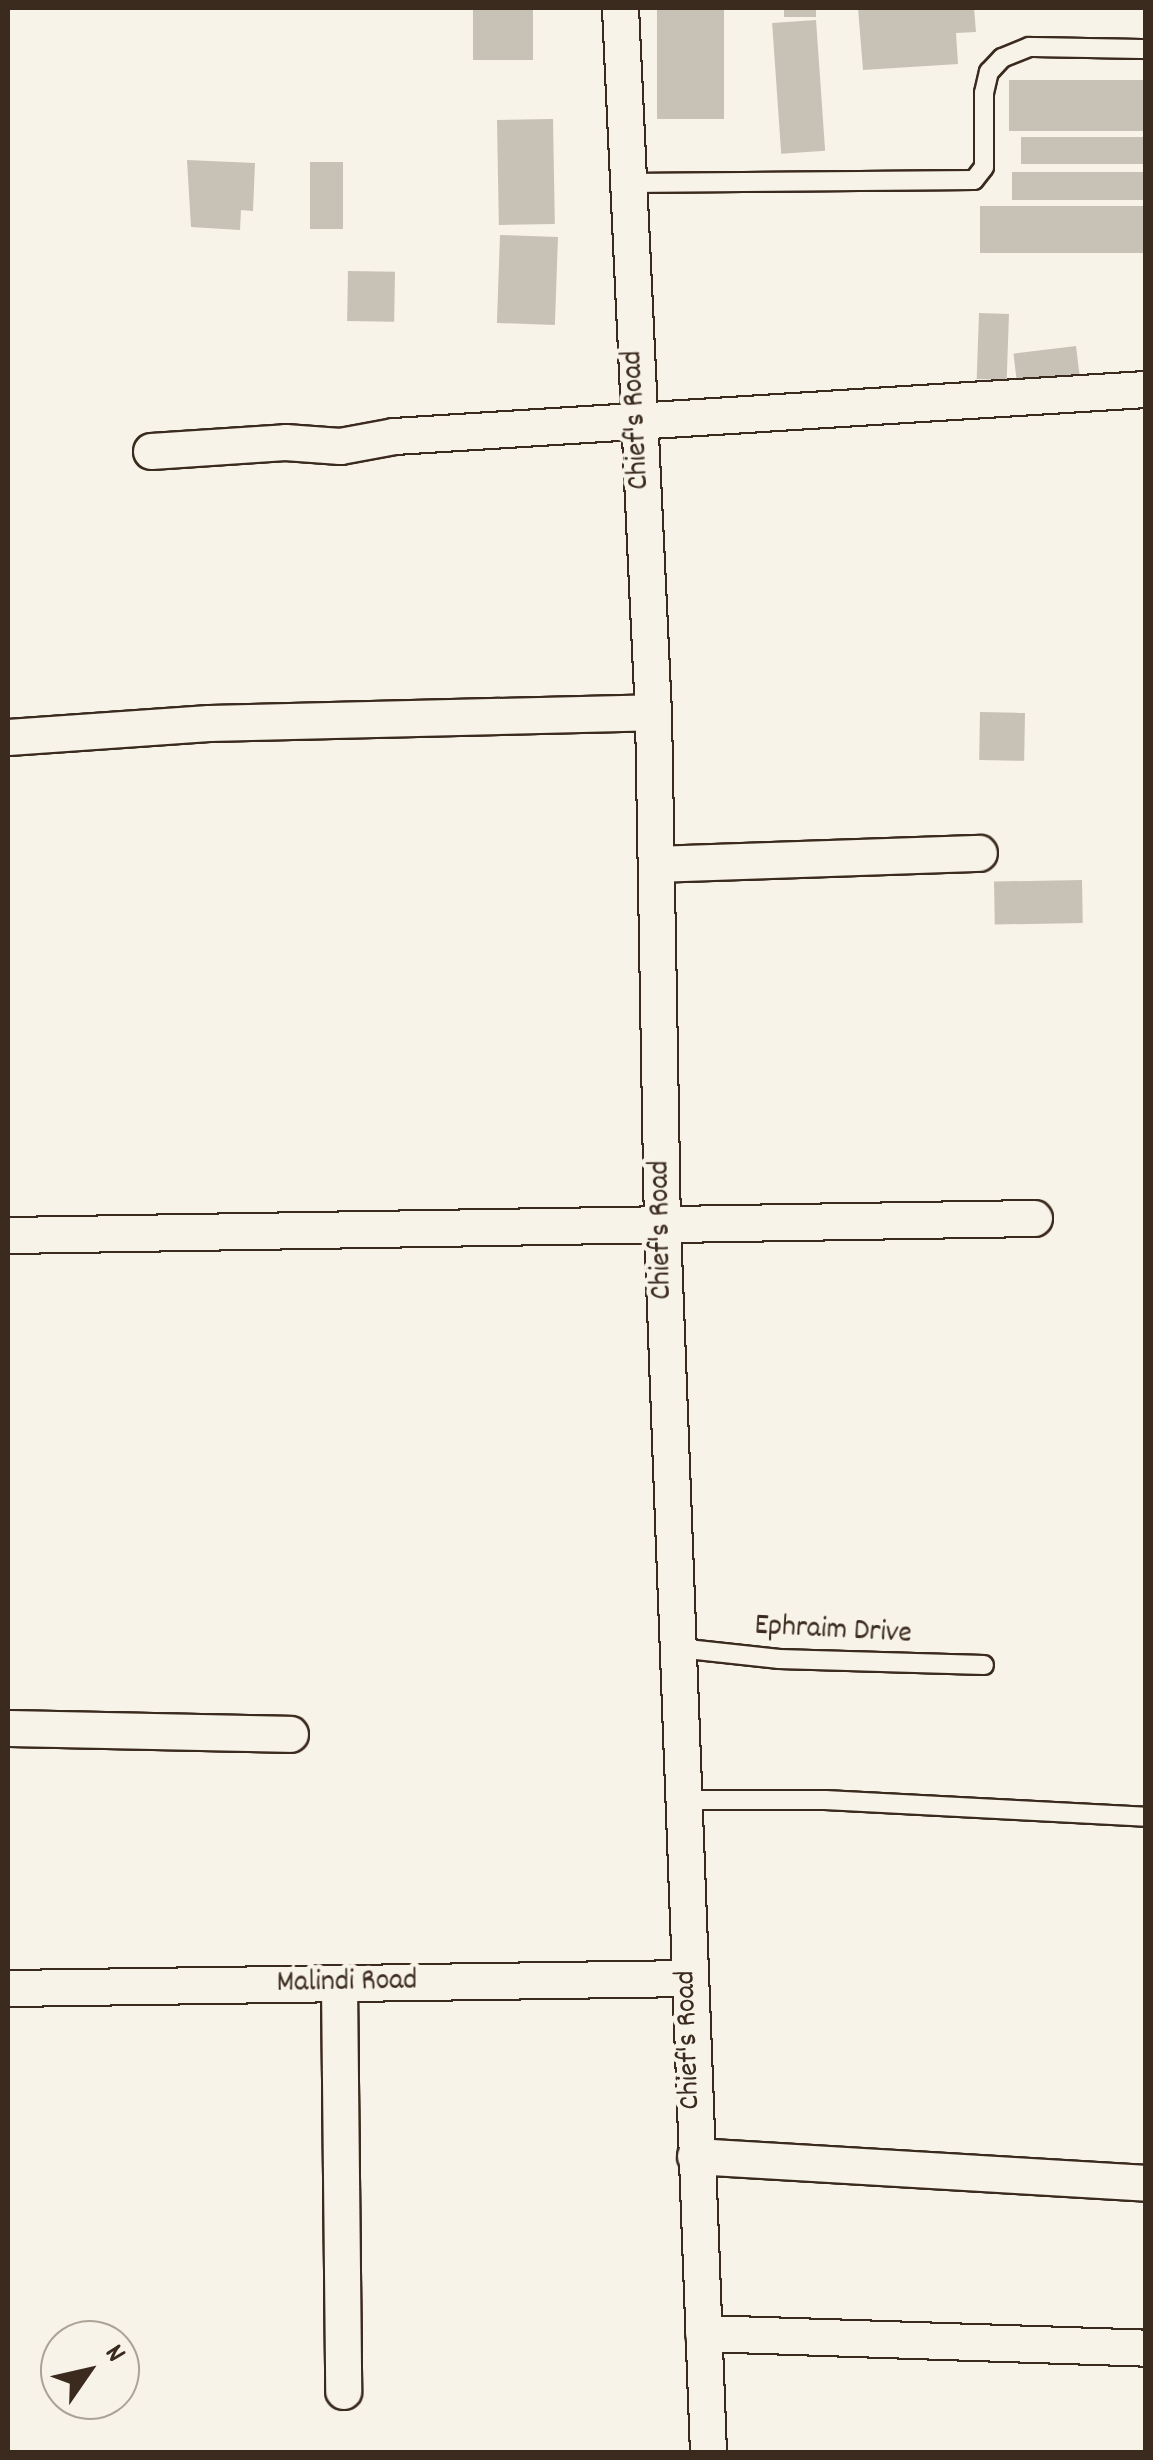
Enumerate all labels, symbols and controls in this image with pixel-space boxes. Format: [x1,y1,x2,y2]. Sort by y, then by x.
street label: Chief's Road [616,349,660,491]
street label: Chief's Road [644,1160,682,1300]
street label: Ephraim Drive [754,1610,912,1654]
street label: Malindi Road [276,1965,418,2003]
street label: Chief's Road [670,1970,710,2110]
north arrow [40,2320,140,2420]
text: N [93,2337,134,2371]

